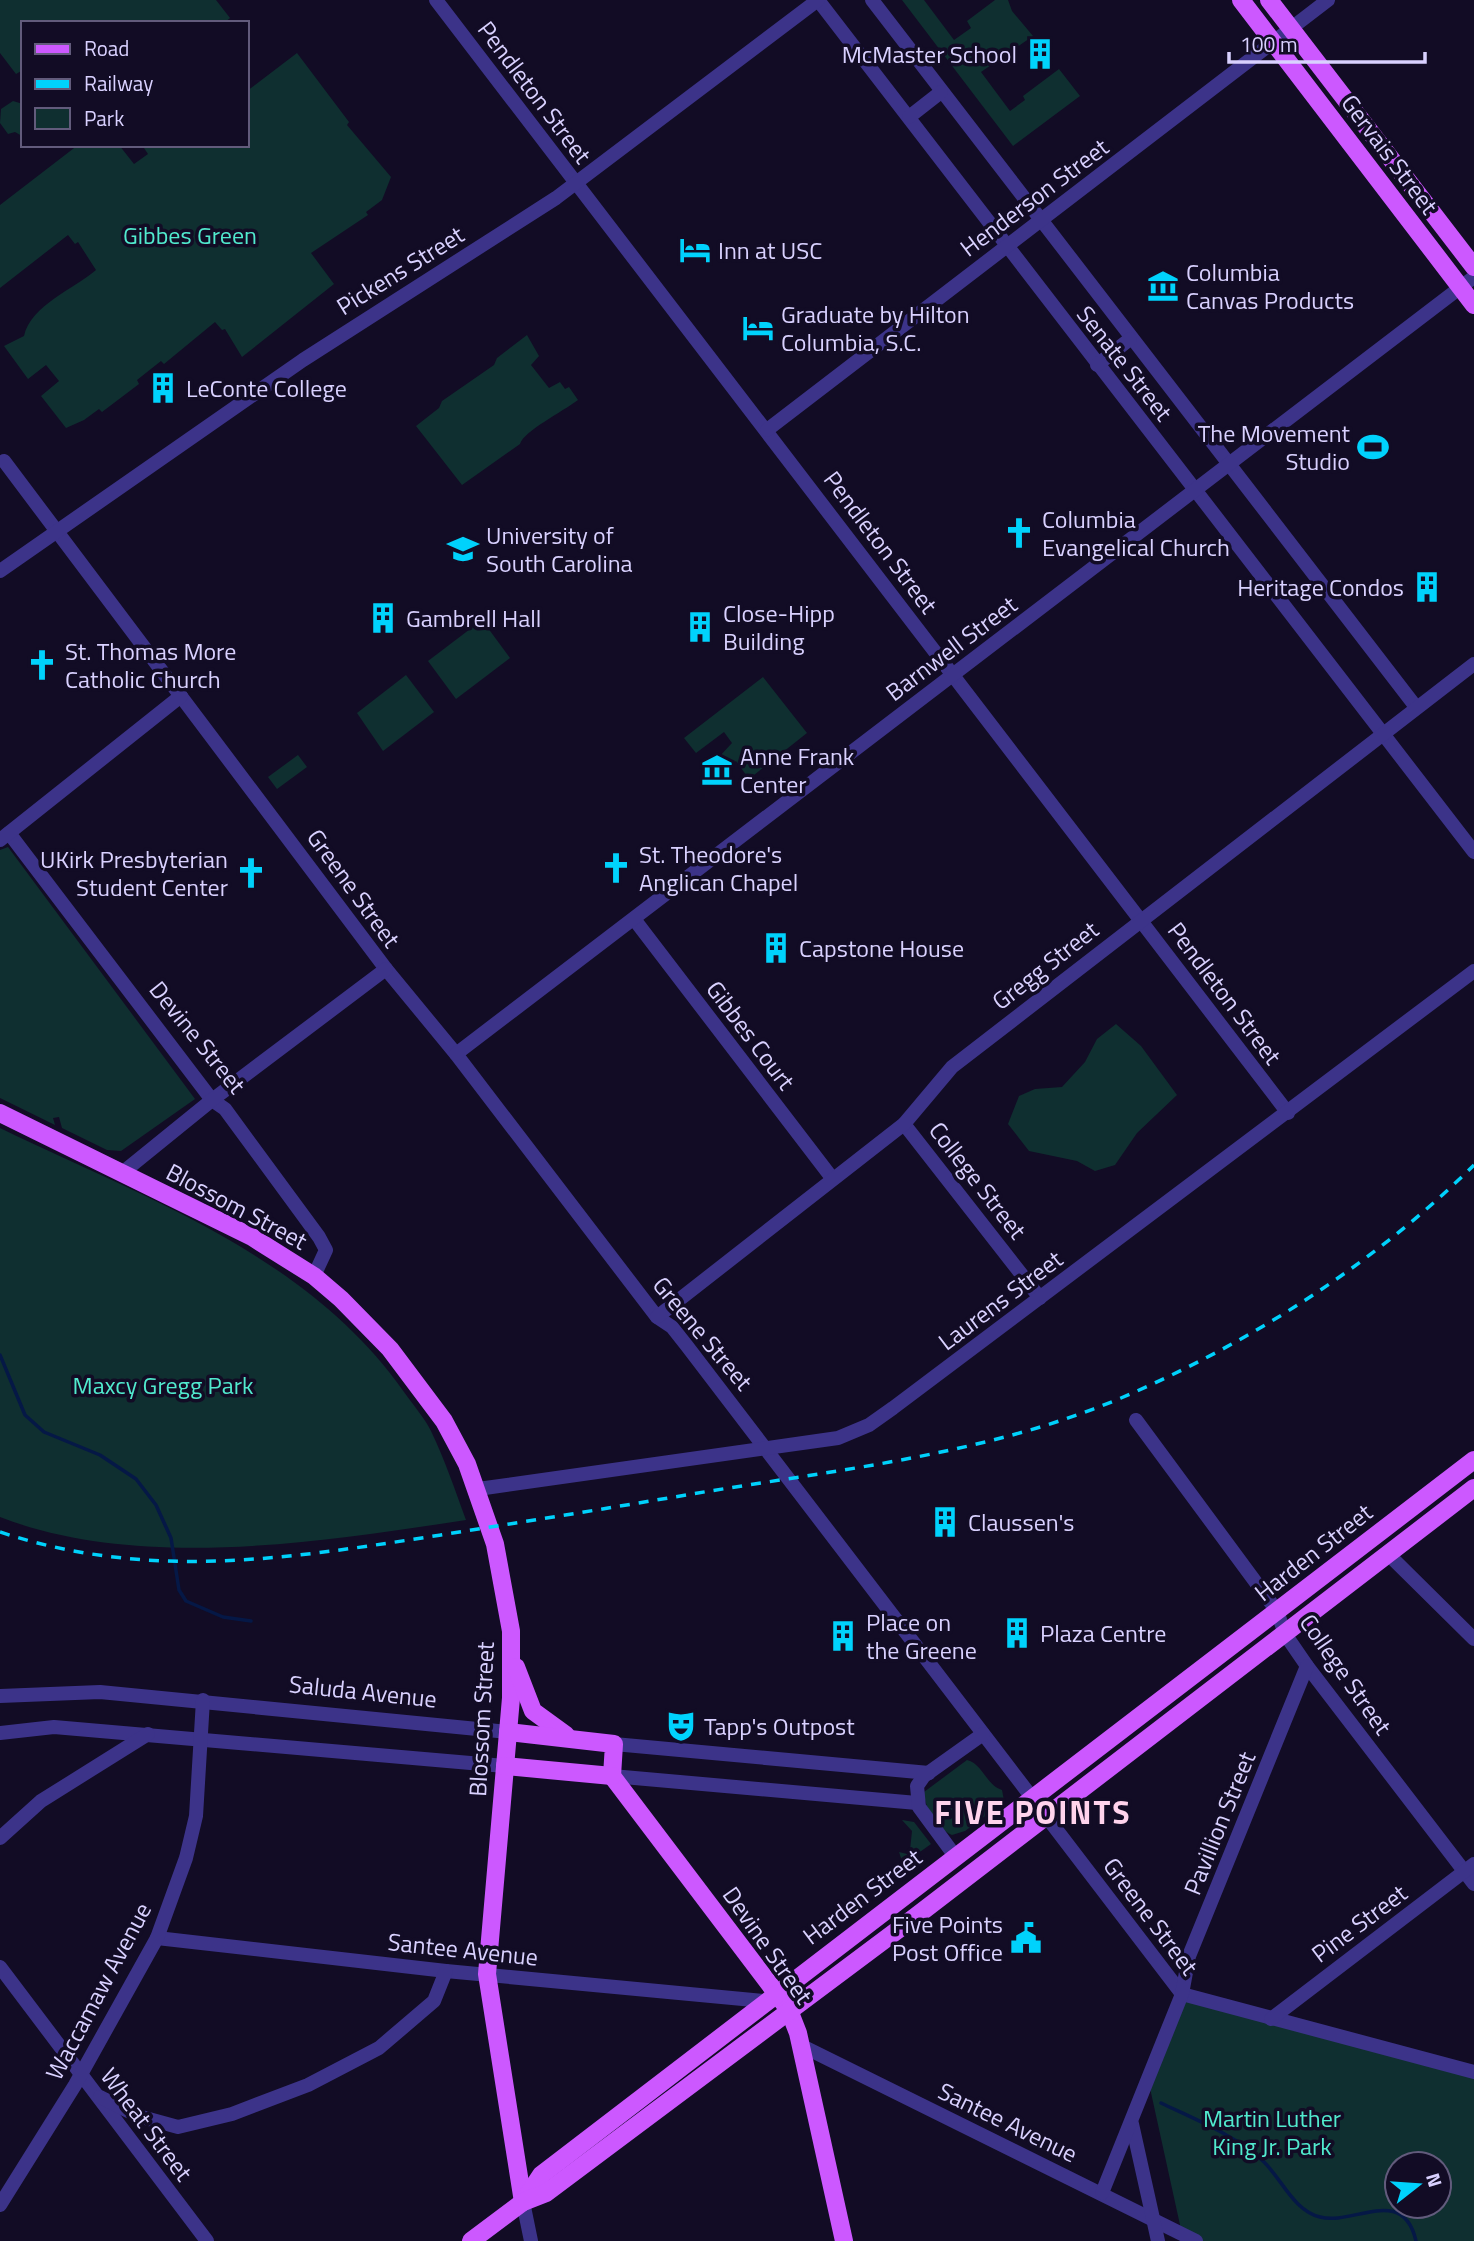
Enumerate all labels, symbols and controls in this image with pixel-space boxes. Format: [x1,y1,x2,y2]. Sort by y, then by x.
street label: Pendleton Street [469,13,601,171]
legend [21,21,248,147]
scale bar [1229,21,1425,65]
text: 100 m [1240,28,1297,60]
text: Road [84,32,129,64]
place label: McMaster School [842,36,1017,72]
building icon: McMaster School [1023,37,1057,71]
text: Railway [84,67,153,99]
street label: Gervais Street [1333,86,1447,222]
text: Park [84,102,124,134]
street label: Henderson Street [952,129,1116,265]
street label: Pickens Street [329,216,471,324]
park label: Gibbes Green [123,217,257,253]
place label: Inn at USC [718,232,822,268]
hotel icon: Inn at USC [678,233,712,267]
place label: Columbia Canvas Products [1186,254,1354,318]
museum icon: Columbia Canvas Products [1146,269,1180,303]
place label: Graduate by Hilton Columbia, S.C. [781,296,970,360]
street label: Senate Street [1068,298,1182,429]
hotel icon: Graduate by Hilton Columbia, S.C. [741,311,775,345]
place label: LeConte College [186,370,347,406]
building icon: LeConte College [146,371,180,405]
place label: The Movement Studio [1198,415,1351,479]
sports icon: The Movement Studio [1356,430,1390,464]
street label: Pendleton Street [815,463,947,621]
place label: Columbia Evangelical Church [1042,501,1230,565]
church icon: Columbia Evangelical Church [1002,516,1036,550]
place label: University of South Carolina [486,517,633,581]
school or university icon: University of South Carolina [446,532,480,566]
place label: Heritage Condos [1237,569,1404,605]
building icon: Heritage Condos [1410,570,1444,604]
street label: Barnwell Street [878,586,1025,709]
place label: Close-Hipp Building [723,595,835,659]
place label: Gambrell Hall [406,600,541,636]
building icon: Gambrell Hall [366,601,400,635]
building icon: Close-Hipp Building [683,610,717,644]
place label: St. Thomas More Catholic Church [65,633,236,697]
church icon: St. Thomas More Catholic Church [25,648,59,682]
place label: Anne Frank Center [740,738,855,802]
museum icon: Anne Frank Center [700,753,734,787]
street label: Greene Street [299,821,410,955]
place label: St. Theodore's Anglican Chapel [639,836,798,900]
place label: UKirk Presbyterian Student Center [40,841,228,905]
church icon: St. Theodore's Anglican Chapel [599,851,633,885]
church icon: UKirk Presbyterian Student Center [234,856,268,890]
street label: Gregg Street [984,911,1106,1018]
street label: Pendleton Street [1159,914,1291,1072]
place label: Capstone House [799,930,964,966]
building icon: Capstone House [759,931,793,965]
street label: Devine Street [141,973,255,1102]
street label: Gibbes Court [698,973,804,1098]
street label: College Street [921,1114,1036,1247]
street label: Blossom Street [160,1154,314,1259]
street label: Laurens Street [930,1241,1070,1359]
street label: Greene Street [644,1268,762,1398]
park label: Maxcy Gregg Park [73,1367,254,1403]
street label: Harden Street [1246,1494,1380,1610]
place label: Claussen's [968,1504,1074,1540]
building icon: Claussen's [928,1505,962,1539]
place label: Place on the Greene [866,1604,977,1668]
street label: College Street [1291,1606,1401,1742]
place label: Plaza Centre [1040,1615,1166,1651]
building icon: Plaza Centre [1000,1616,1034,1650]
building icon: Place on the Greene [826,1619,860,1653]
street label: Blossom Street [459,1640,503,1797]
street label: Saluda Avenue [287,1665,439,1717]
place label: Tapp's Outpost [704,1708,855,1744]
theatre icon: Tapp's Outpost [664,1709,698,1743]
street label: Pavillion Street [1174,1745,1264,1900]
district label: FIVE POINTS [934,1788,1132,1836]
street label: Harden Street [795,1839,930,1953]
street label: Greene Street [1095,1850,1208,1983]
street label: Pine Street [1304,1875,1415,1971]
street label: Devine Street [714,1879,822,2012]
street label: Waccamaw Avenue [36,1896,160,2086]
place label: Five Points Post Office [892,1906,1003,1970]
public building icon: Five Points Post Office [1009,1921,1043,1955]
street label: Santee Avenue [386,1923,540,1975]
street label: Wheat Street [92,2060,202,2189]
street label: Santee Avenue [932,2073,1084,2171]
park label: Martin Luther King Jr. Park [1203,2100,1341,2164]
north arrow [1383,2150,1453,2220]
text: N [1419,2169,1451,2190]

